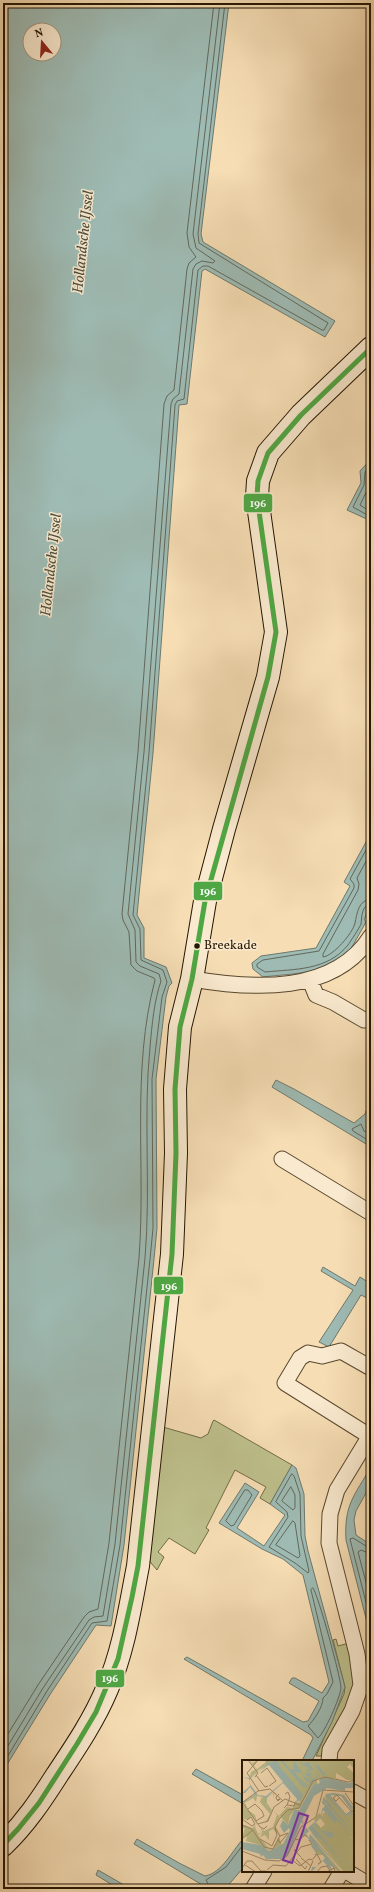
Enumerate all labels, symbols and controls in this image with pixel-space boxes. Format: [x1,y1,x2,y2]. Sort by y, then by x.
north arrow [22,22,62,62]
text: N [33,26,45,42]
water label: Hollandsche IJssel [68,189,100,294]
line badge: 196 [243,493,273,513]
text: 196 [250,497,266,512]
water label: Hollandsche IJssel [36,512,68,617]
line badge: 196 [193,881,223,901]
text: 196 [200,885,216,900]
place label: Breekade [204,937,257,955]
marker: Breekade [192,941,202,951]
line badge: 196 [153,1276,184,1295]
text: 196 [161,1280,177,1295]
line badge: 196 [95,1669,125,1688]
text: 196 [102,1672,118,1687]
inset map [242,1760,354,1872]

